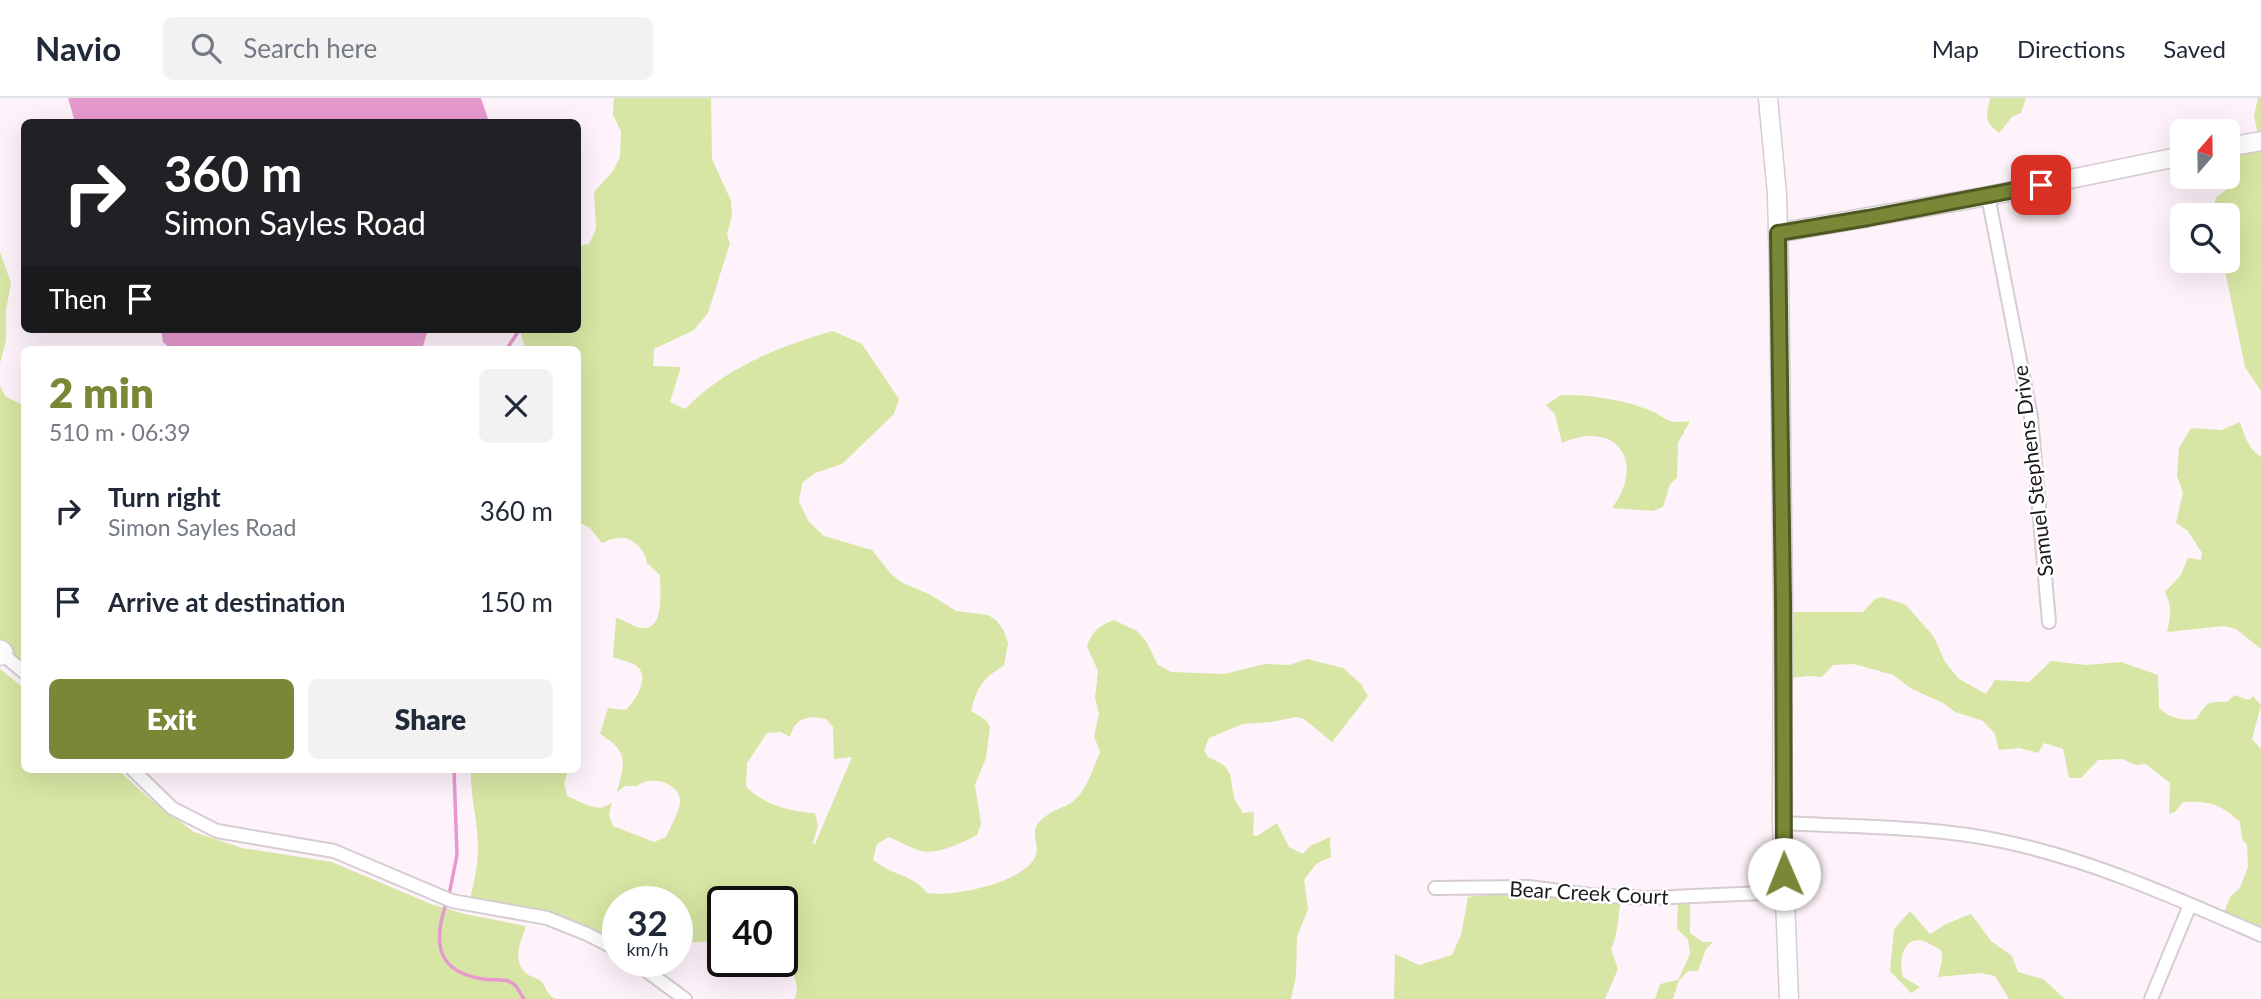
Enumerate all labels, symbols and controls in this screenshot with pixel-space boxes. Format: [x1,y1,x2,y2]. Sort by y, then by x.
search box [163,17,653,80]
text: Navio [35,28,121,68]
icon: search [187,29,225,67]
text: Search here [243,32,377,64]
text: Map [1932,34,1979,63]
text: Directions [2017,34,2125,63]
text: Saved [2163,34,2226,63]
north arrow [2170,119,2240,189]
map controls [2170,119,2240,273]
text: 360 m [164,144,302,202]
icon: right [49,147,140,238]
pin [2011,155,2071,215]
icon: arrive [2022,166,2060,204]
text: Simon Sayles Road [164,203,426,242]
button: search [2170,203,2240,273]
icon: arrive [121,280,159,318]
text: Then [49,283,107,315]
street label: Samuel Stephens Drive [2007,364,2057,578]
text: 2 min [49,367,154,417]
button: close [479,369,553,443]
text: 510 m · 06:39 [49,418,191,446]
text: Turn right [108,481,221,513]
icon: right [49,492,87,530]
text: 360 m [480,495,553,527]
text: Simon Sayles Road [108,513,296,541]
icon: arrive [49,583,87,621]
text: Arrive at destination [108,586,345,618]
text: 150 m [480,586,553,618]
button: Exit [49,679,294,759]
button: Share [308,679,553,759]
position arrow [1747,837,1821,911]
street label: Bear Creek Court [1509,875,1670,909]
speed limit sign: 40 [707,886,798,977]
text: 32 [627,901,668,943]
text: km/h [626,938,669,960]

